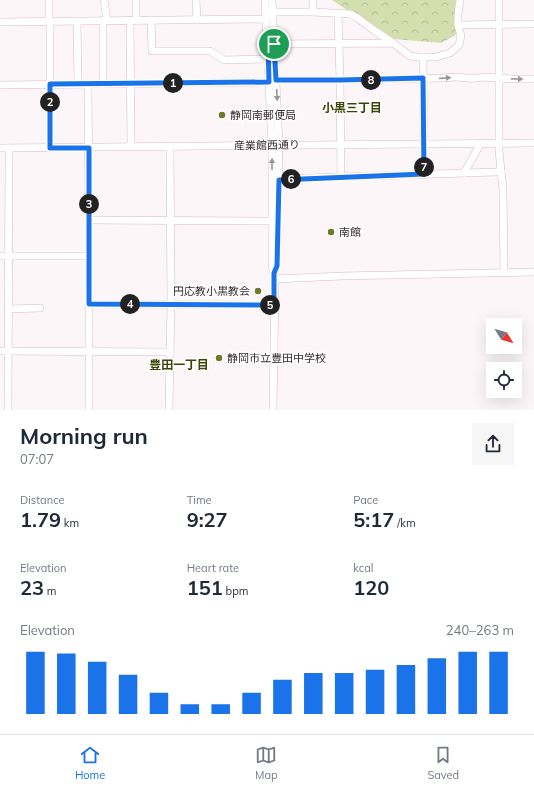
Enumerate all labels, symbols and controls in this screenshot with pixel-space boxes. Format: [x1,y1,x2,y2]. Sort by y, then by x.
pin [257,27,291,61]
icon: arrive [263,33,285,55]
pin: 8 [361,70,381,90]
pin: 1 [163,73,183,93]
text: 8 [368,73,374,87]
one-way arrow [439,74,451,81]
text: 1 [170,76,176,90]
one-way arrow [511,76,524,82]
one-way arrow [274,89,280,102]
pin: 2 [40,92,60,112]
text: 2 [47,95,53,109]
district label: 小黒三丁目 [322,100,382,115]
place label: 静岡南郵便局 [230,108,296,122]
marker: 静岡南郵便局 [217,110,227,120]
street label: 産業館西通り [234,137,300,153]
one-way arrow [269,157,275,170]
pin: 7 [414,157,434,177]
text: 7 [421,160,427,174]
pin: 6 [281,169,301,189]
text: 6 [288,172,294,186]
pin: 3 [79,194,99,214]
text: 3 [86,197,92,211]
place label: 南館 [339,225,361,239]
marker: 南館 [326,227,336,237]
place label: 円応教小黒教会 [173,284,250,298]
marker: 円応教小黒教会 [253,286,263,296]
pin: 4 [120,294,140,314]
pin: 5 [260,295,280,315]
text: 4 [127,297,133,311]
text: 5 [267,298,273,312]
north arrow [486,318,522,354]
map controls [486,318,522,398]
place label: 静岡市立豊田中学校 [227,351,326,365]
marker: 静岡市立豊田中学校 [214,353,224,363]
district label: 豊田一丁目 [149,357,209,372]
button: locate [486,362,522,398]
text: Morning run [20,422,148,450]
button: share [472,423,514,465]
text: 07:07 [20,451,54,467]
text: Distance [20,493,64,507]
text: Time [187,493,212,507]
text: Pace [353,493,378,507]
text: 1.79 [20,507,61,532]
text: 9:27 [187,507,228,532]
text: 5:17 [353,507,394,532]
text: km [61,516,79,530]
text: /km [394,516,416,530]
text: Elevation [20,561,67,575]
text: Heart rate [187,561,239,575]
text: kcal [353,561,373,575]
text: 23 [20,575,44,600]
text: 151 [187,575,223,600]
text: 120 [353,575,389,600]
text: m [44,584,57,598]
text: bpm [223,584,248,598]
text: Elevation [20,622,75,638]
text: 240–263 m [446,622,514,638]
tab: Home [75,744,105,782]
tab: Map [255,744,278,782]
tab: Saved [427,744,459,782]

